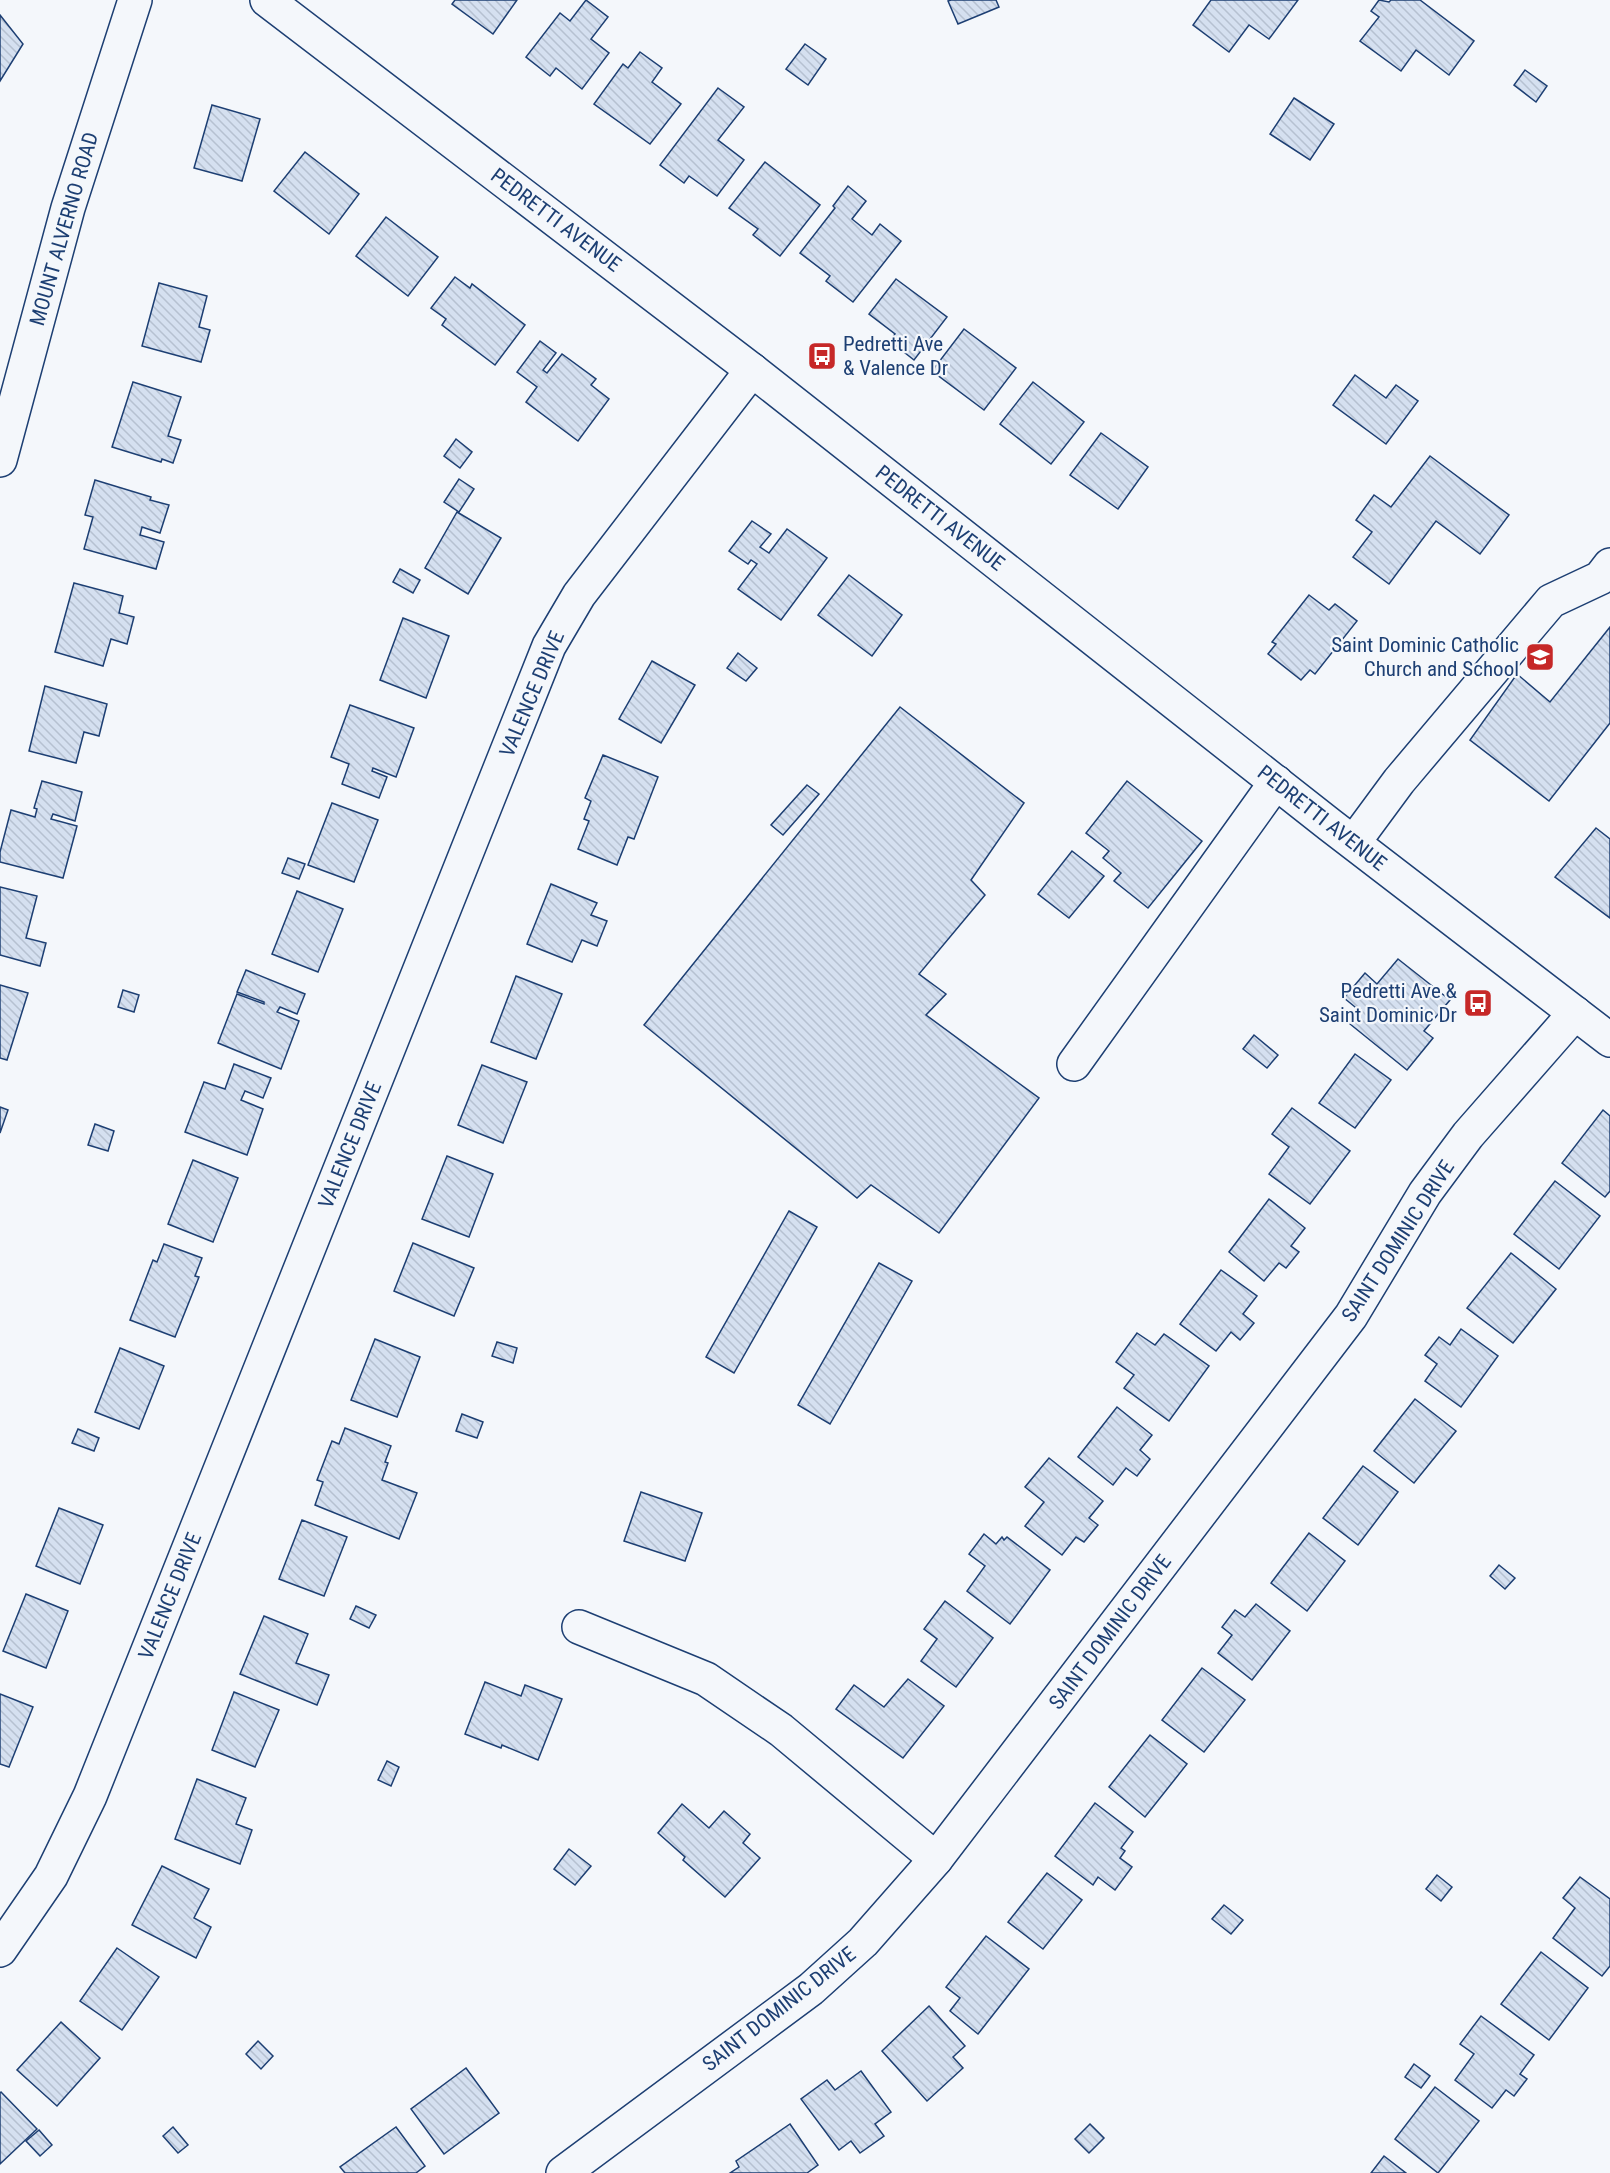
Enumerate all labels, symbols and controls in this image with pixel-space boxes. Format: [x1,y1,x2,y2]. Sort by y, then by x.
street label: MOUNT ALVERNO ROAD [25,130,103,328]
street label: PEDRETTI AVENUE [486,163,626,277]
place label: Pedretti Ave & Valence Dr [843,332,948,380]
bus stop icon: Pedretti Ave & Valence Dr [806,340,838,372]
street label: PEDRETTI AVENUE [871,460,1009,576]
street label: VALENCE DRIVE [495,627,569,761]
place label: Saint Dominic Catholic Church and School [1331,633,1519,681]
school or university icon: Saint Dominic Catholic Church and School [1524,641,1556,673]
street label: PEDRETTI AVENUE [1253,760,1391,876]
place label: Pedretti Ave & Saint Dominic Dr [1319,979,1458,1027]
bus stop icon: Pedretti Ave & Saint Dominic Dr [1462,987,1494,1019]
street label: VALENCE DRIVE [314,1078,386,1212]
street label: SAINT DOMINIC DRIVE [1337,1156,1459,1326]
street label: VALENCE DRIVE [134,1529,206,1663]
street label: SAINT DOMINIC DRIVE [1044,1550,1176,1714]
street label: SAINT DOMINIC DRIVE [698,1942,860,2076]

